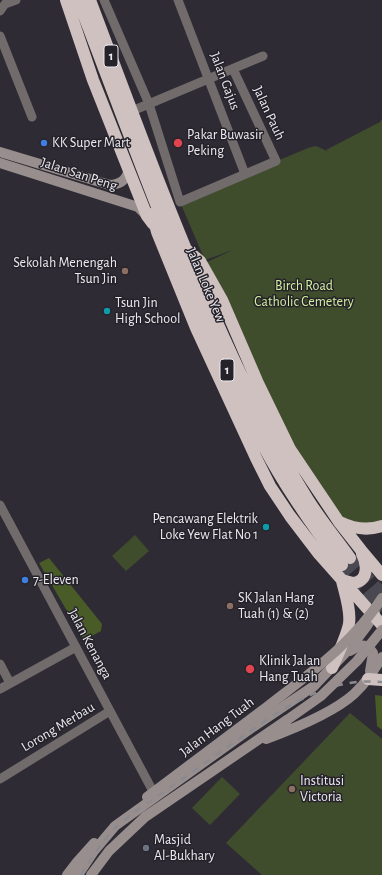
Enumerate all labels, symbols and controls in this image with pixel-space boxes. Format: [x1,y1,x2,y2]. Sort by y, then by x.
road number: 1 [104,45,118,67]
street label: Jalan Gajus [206,50,244,112]
street label: Jalan Pauh [249,83,289,143]
place label: Pakar Buwasir Peking [187,127,263,160]
place label: KK Super Mart [52,135,130,151]
marker: Pakar Buwasir Peking [172,137,184,149]
marker: KK Super Mart [39,138,49,148]
street label: Jalan San Peng [39,154,119,194]
street label: Jalan Loke Yew [183,245,229,325]
place label: Sekolah Menengah Tsun Jin [13,255,117,288]
marker: Sekolah Menengah Tsun Jin [120,266,130,276]
park label: Birch Road Catholic Cemetery [254,278,354,310]
place label: Tsun Jin High School [115,295,181,328]
marker: Tsun Jin High School [102,306,112,316]
road number: 1 [220,359,234,381]
place label: Pencawang Elektrik Loke Yew Flat No 1 [152,511,258,544]
marker: Pencawang Elektrik Loke Yew Flat No 1 [261,522,271,532]
place label: 7-Eleven [33,572,79,588]
marker: 7-Eleven [20,575,30,585]
place label: SK Jalan Hang Tuah (1) & (2) [238,590,314,622]
marker: SK Jalan Hang Tuah (1) & (2) [225,601,235,611]
street label: Jalan Kenanga [64,606,116,682]
place label: Klinik Jalan Hang Tuah [259,653,320,686]
marker: Klinik Jalan Hang Tuah [244,663,256,675]
street label: Jalan Hang Tuah [177,694,257,760]
street label: Lorong Merbau [18,699,98,755]
place label: Institusi Victoria [300,773,344,806]
marker: Institusi Victoria [287,784,297,794]
place label: Masjid Al-Bukhary [154,832,215,864]
marker: Masjid Al-Bukhary [141,843,151,853]

